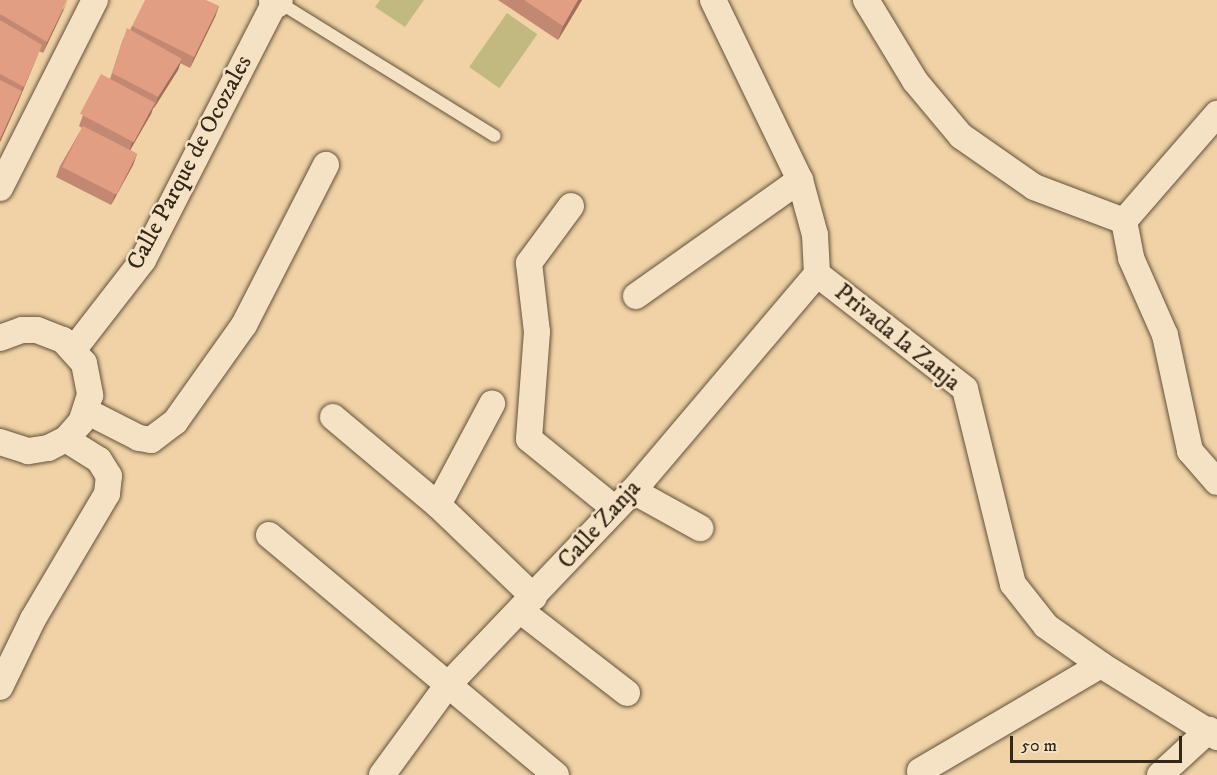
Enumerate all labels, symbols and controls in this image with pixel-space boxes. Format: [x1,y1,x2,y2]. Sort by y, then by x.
street label: Calle Parque de Ocozales [121,51,259,275]
street label: Privada la Zanja [828,278,966,398]
street label: Calle Zanja [553,475,647,575]
scale bar [1013,724,1186,762]
text: 50 m [1021,735,1057,757]

